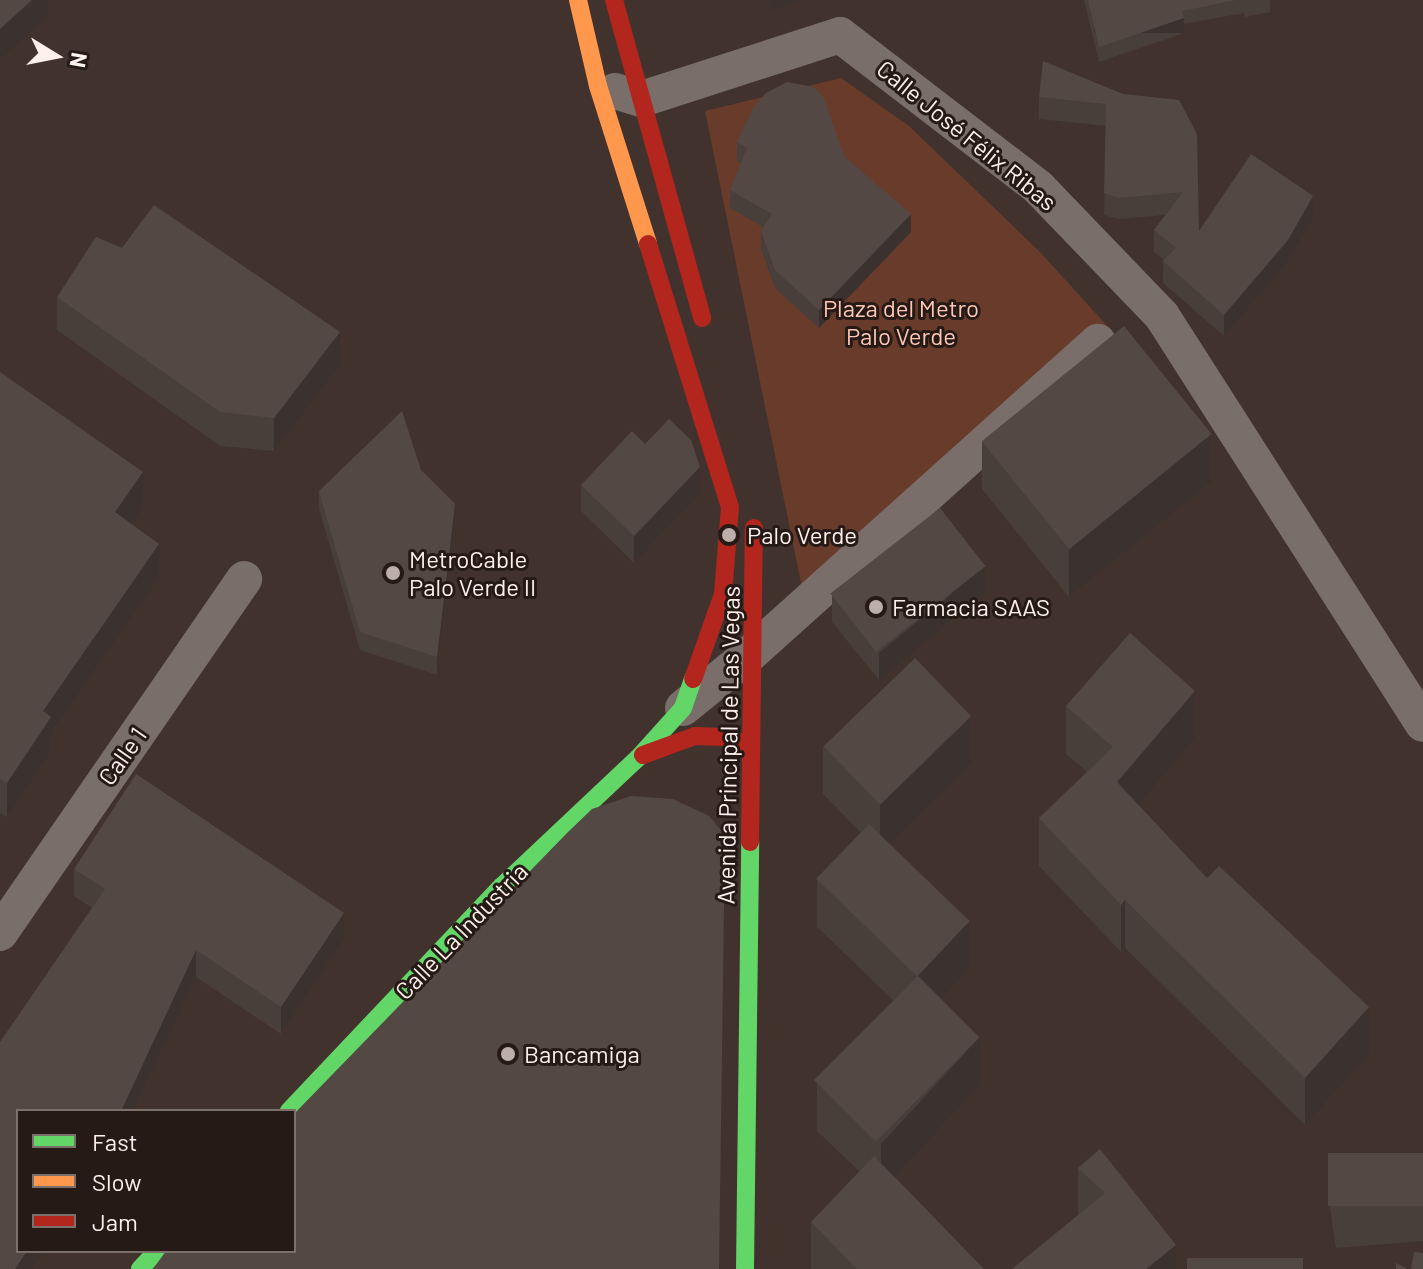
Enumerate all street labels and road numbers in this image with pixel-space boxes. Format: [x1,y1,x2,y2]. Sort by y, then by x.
street label: Calle José Félix Ribas [872,54,1062,216]
street label: Avenida Principal de Las Vegas [711,586,745,904]
street label: Calle 1 [92,722,152,790]
street label: Calle La Industria [389,857,533,1005]

